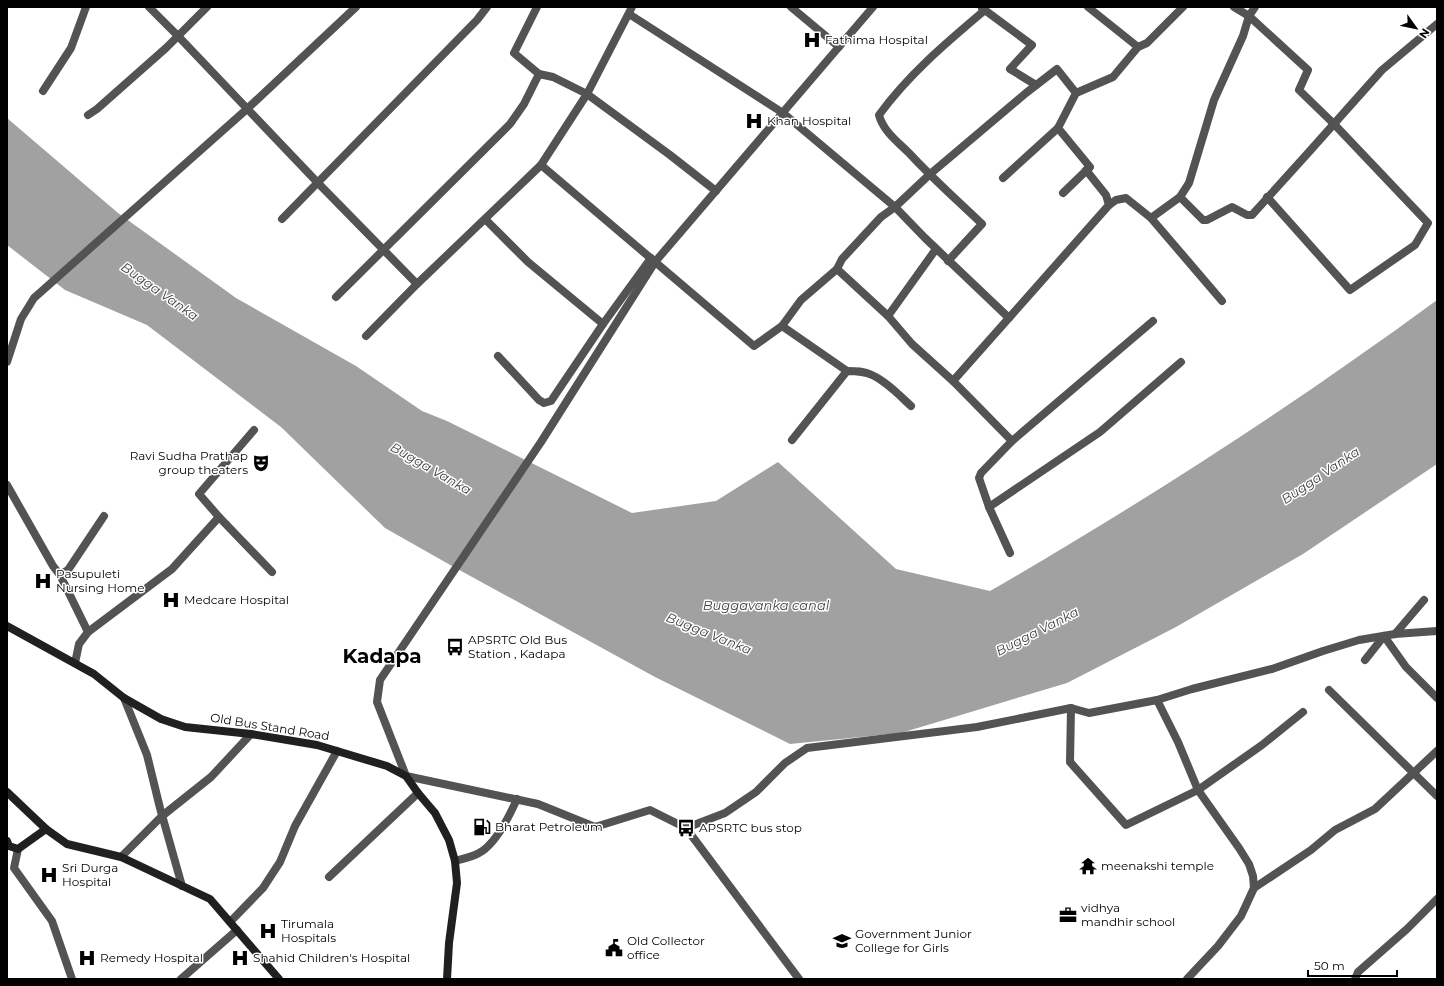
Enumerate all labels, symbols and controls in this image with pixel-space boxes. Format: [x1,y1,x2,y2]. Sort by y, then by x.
north arrow [1396,8,1436,48]
text: N [1416,26,1433,41]
hospital icon: Fathima Hospital [802,30,822,50]
place label: Fathima Hospital [825,32,928,47]
hospital icon: Khan Hospital [744,111,764,131]
place label: Khan Hospital [767,113,851,128]
water label: Bugga Vanka [118,258,202,324]
water label: Bugga Vanka [388,438,474,498]
water label: Bugga Vanka [1278,443,1362,507]
place label: Ravi Sudha Prathap group theaters [130,448,248,477]
theatre icon: Ravi Sudha Prathap group theaters [251,453,271,473]
place label: Pasupuleti Nursing Home [56,566,144,595]
hospital icon: Pasupuleti Nursing Home [33,571,53,591]
hospital icon: Medcare Hospital [161,590,181,610]
place label: Medcare Hospital [184,592,289,607]
water label: Buggavanka canal [703,597,830,613]
water label: Bugga Vanka [993,603,1081,659]
water label: Bugga Vanka [664,609,754,657]
place label: APSRTC Old Bus Station , Kadapa [468,632,567,661]
bus stop icon: APSRTC Old Bus Station , Kadapa [445,637,465,657]
district label: Kadapa [342,644,422,668]
street label: Old Bus Stand Road [209,710,331,743]
fuel station icon: Bharat Petroleum [472,817,492,837]
bus stop icon: APSRTC bus stop [676,818,696,838]
place label: Bharat Petroleum [495,819,603,834]
place label: APSRTC bus stop [699,820,802,835]
temple icon: meenakshi temple [1078,856,1098,876]
place label: meenakshi temple [1101,858,1214,873]
place label: Sri Durga Hospital [62,860,118,889]
hospital icon: Sri Durga Hospital [39,865,59,885]
place label: vidhya mandhir school [1081,900,1175,929]
office icon: vidhya mandhir school [1058,905,1078,925]
place label: Tirumala Hospitals [281,916,336,945]
hospital icon: Tirumala Hospitals [258,921,278,941]
place label: Government Junior College for Girls [855,926,972,955]
school or university icon: Government Junior College for Girls [832,931,852,951]
place label: Old Collector office [627,933,705,962]
public building icon: Old Collector office [604,938,624,958]
hospital icon: Remedy Hospital [77,948,97,968]
hospital icon: Shahid Children's Hospital [230,948,250,968]
place label: Remedy Hospital [100,950,203,965]
place label: Shahid Children's Hospital [253,950,410,965]
scale bar [1308,952,1397,978]
text: 50 m [1314,958,1345,973]

